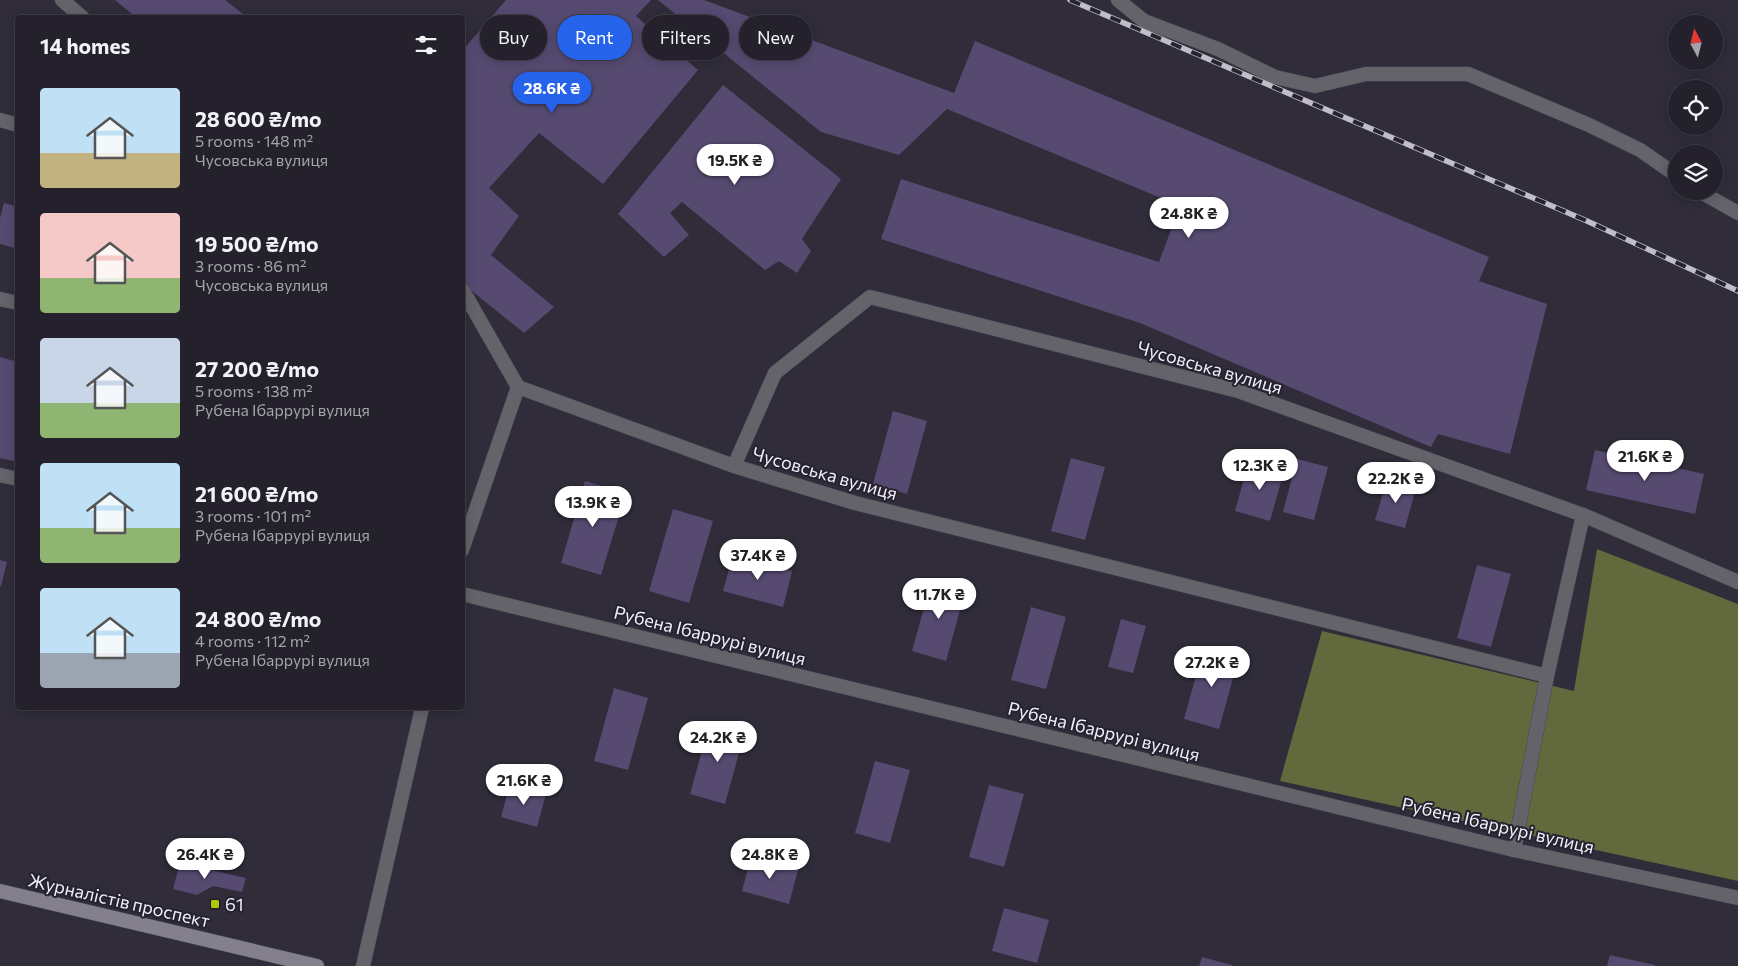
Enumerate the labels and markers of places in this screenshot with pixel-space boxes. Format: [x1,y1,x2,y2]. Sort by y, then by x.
pin: 28.6K ₴ [506,72,598,114]
pin: 19.5K ₴ [689,144,781,186]
pin: 24.8K ₴ [1143,196,1235,239]
pin: 21.6K ₴ [1599,440,1691,482]
pin: 12.3K ₴ [1214,448,1306,491]
pin: 22.2K ₴ [1350,462,1442,504]
pin: 13.9K ₴ [547,486,639,528]
pin: 37.4K ₴ [712,538,804,581]
pin: 11.7K ₴ [893,578,985,620]
pin: 27.2K ₴ [1166,646,1258,688]
pin: 24.2K ₴ [672,720,764,763]
pin: 21.6K ₴ [478,764,570,806]
pin: 26.4K ₴ [159,838,251,880]
pin: 24.8K ₴ [724,838,816,880]
place label: 61 [225,893,244,915]
marker: 61 [209,898,221,910]

